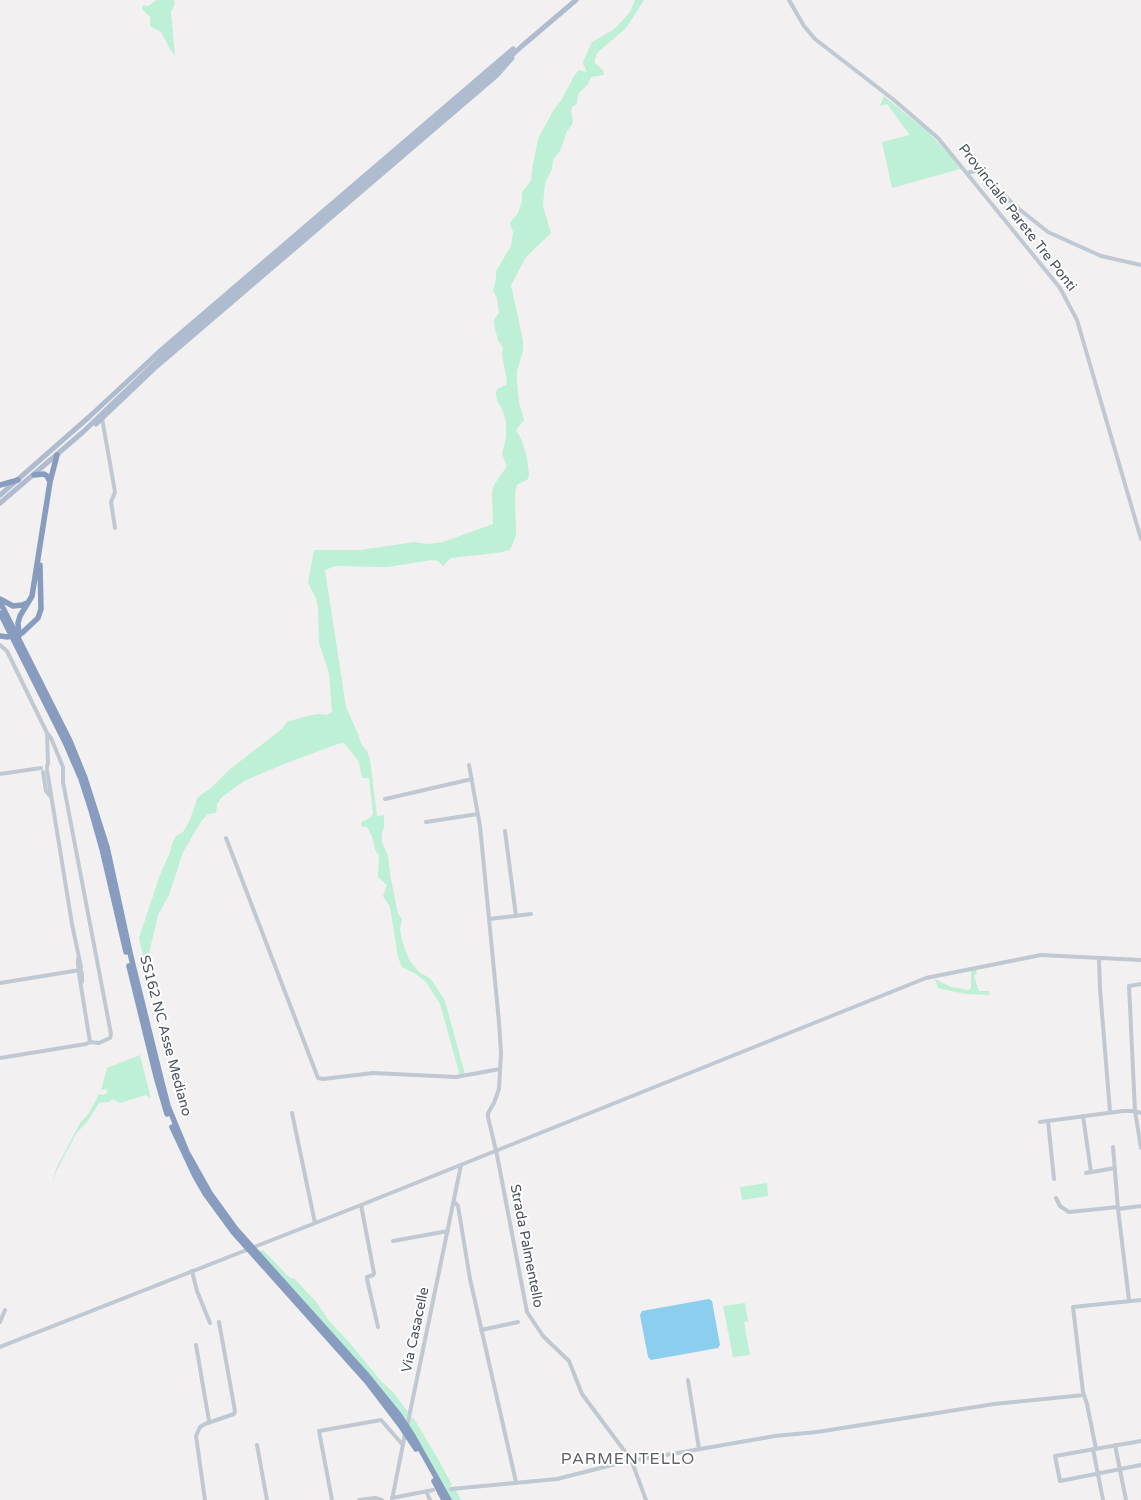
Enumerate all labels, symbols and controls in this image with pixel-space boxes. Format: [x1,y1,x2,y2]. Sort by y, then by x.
street label: Provinciale Parete Tre Ponti [954,141,1080,295]
street label: SS162 NC Asse Mediano [135,954,195,1118]
street label: Strada Palmentello [506,1183,546,1309]
street label: Via Casacelle [399,1286,433,1374]
district label: PARMENTELLO [559,1450,697,1470]

